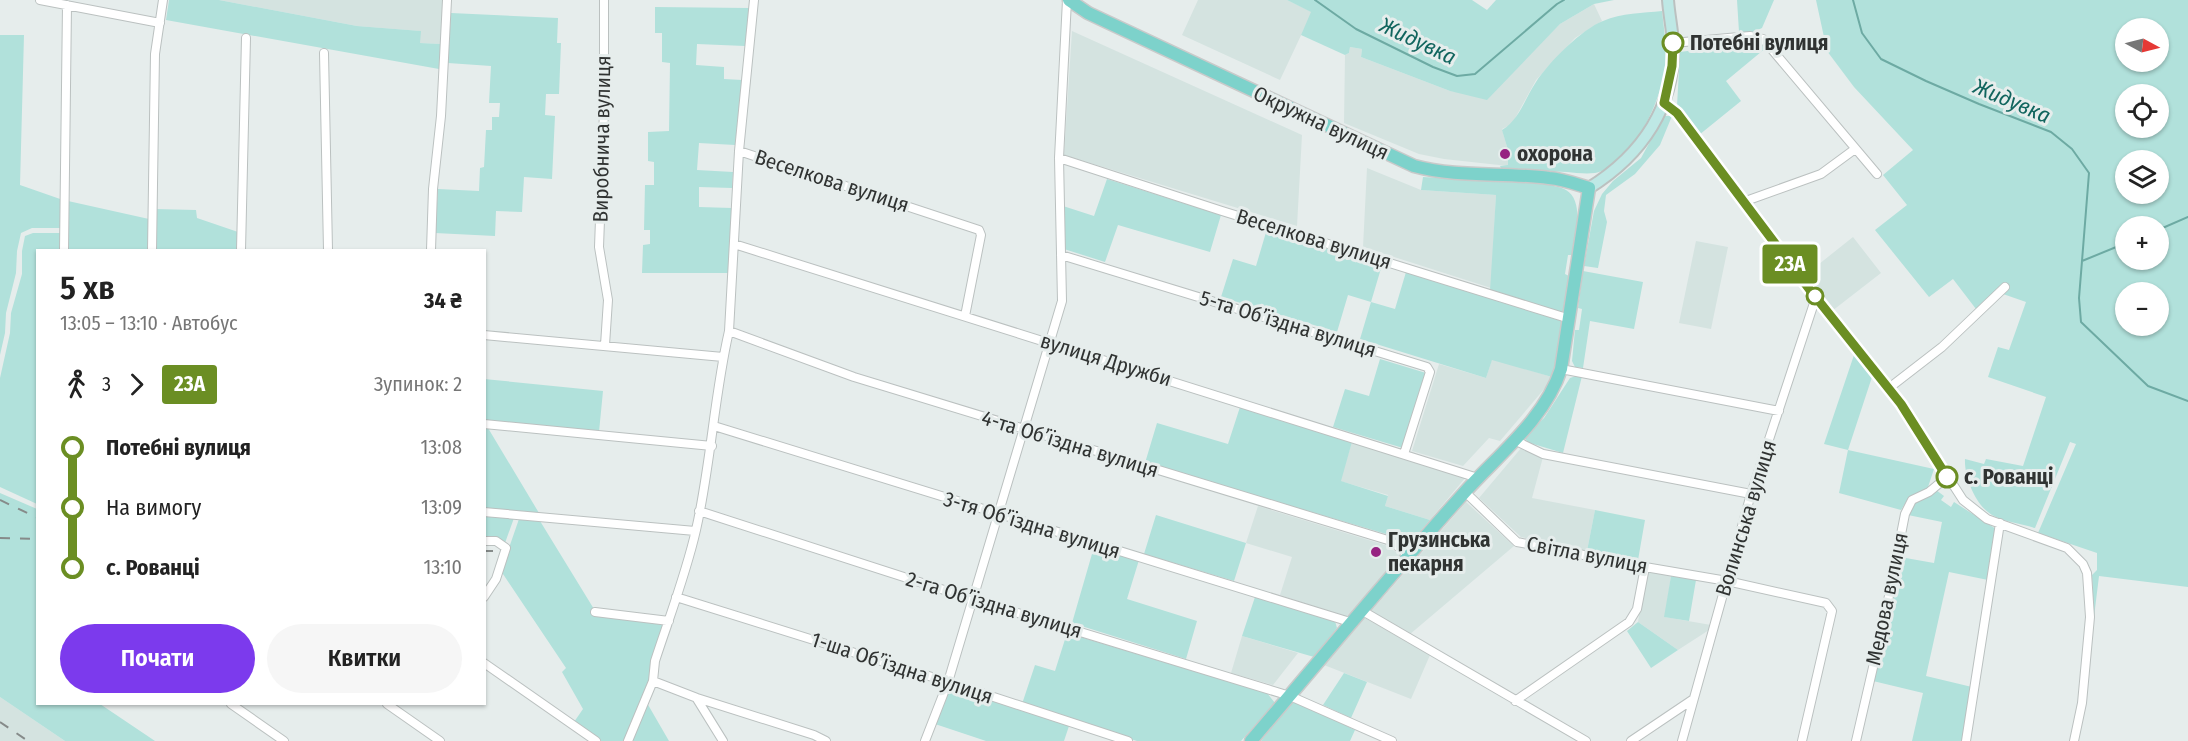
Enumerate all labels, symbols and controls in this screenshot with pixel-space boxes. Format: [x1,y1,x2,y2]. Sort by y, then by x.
water label: Жидувка [1375,11,1461,70]
north arrow [2115,18,2169,72]
map controls [2115,18,2169,336]
place label: Потебні вулиця [1690,30,1828,56]
marker: Потебні вулиця [1662,32,1684,54]
street label: Виробнича вулиця [588,55,616,223]
water label: Жидувка [1968,72,2055,129]
street label: Окружна вулиця [1249,80,1393,166]
button: locate [2115,84,2169,138]
place label: охорона [1517,141,1593,167]
street label: Веселкова вулиця [752,144,912,218]
marker: охорона [1498,147,1512,161]
button: layers [2115,150,2169,204]
street label: Веселкова вулиця [1233,203,1395,275]
button: + [2115,216,2169,270]
line badge: 23А [1756,244,1824,284]
text: 23А [1774,251,1806,277]
text: 5 хв [60,268,115,308]
button: − [2115,282,2169,336]
street label: 5-та Обʼїздна вулиця [1197,285,1379,363]
text: 34 ₴ [424,287,462,314]
unlabelled marker [1806,287,1824,305]
text: 13:05 – 13:10 · Автобус [60,311,238,335]
street label: вулиця Дружби [1037,328,1175,392]
icon: walk [60,368,93,401]
icon: forward [120,368,153,401]
text: 23А [174,371,205,397]
text: 3 [102,372,111,396]
text: Зупинок: 2 [374,372,462,396]
street label: 4-та Обʼїздна вулиця [978,405,1162,483]
text: Потебні вулиця [106,434,251,461]
text: 13:08 [421,435,462,459]
street label: Волинська вулиця [1710,437,1782,599]
place label: с. Рованці [1964,464,2053,490]
marker: с. Рованці [1936,466,1958,488]
street label: 3-тя Обʼїздна вулиця [941,486,1123,564]
text: На вимогу [106,494,201,521]
text: 13:09 [421,495,462,519]
place label: Грузинська пекарня [1388,527,1490,577]
street label: Медова вулиця [1860,530,1914,668]
street label: Світла вулиця [1524,531,1650,579]
marker: Грузинська пекарня [1369,545,1383,559]
text: с. Рованці [106,554,200,581]
text: 13:10 [424,555,462,579]
street label: 2-га Обʼїздна вулиця [903,566,1085,644]
button: Почати [60,624,255,693]
button: Квитки [267,624,462,693]
street label: 1-ша Обʼїздна вулиця [808,626,996,710]

